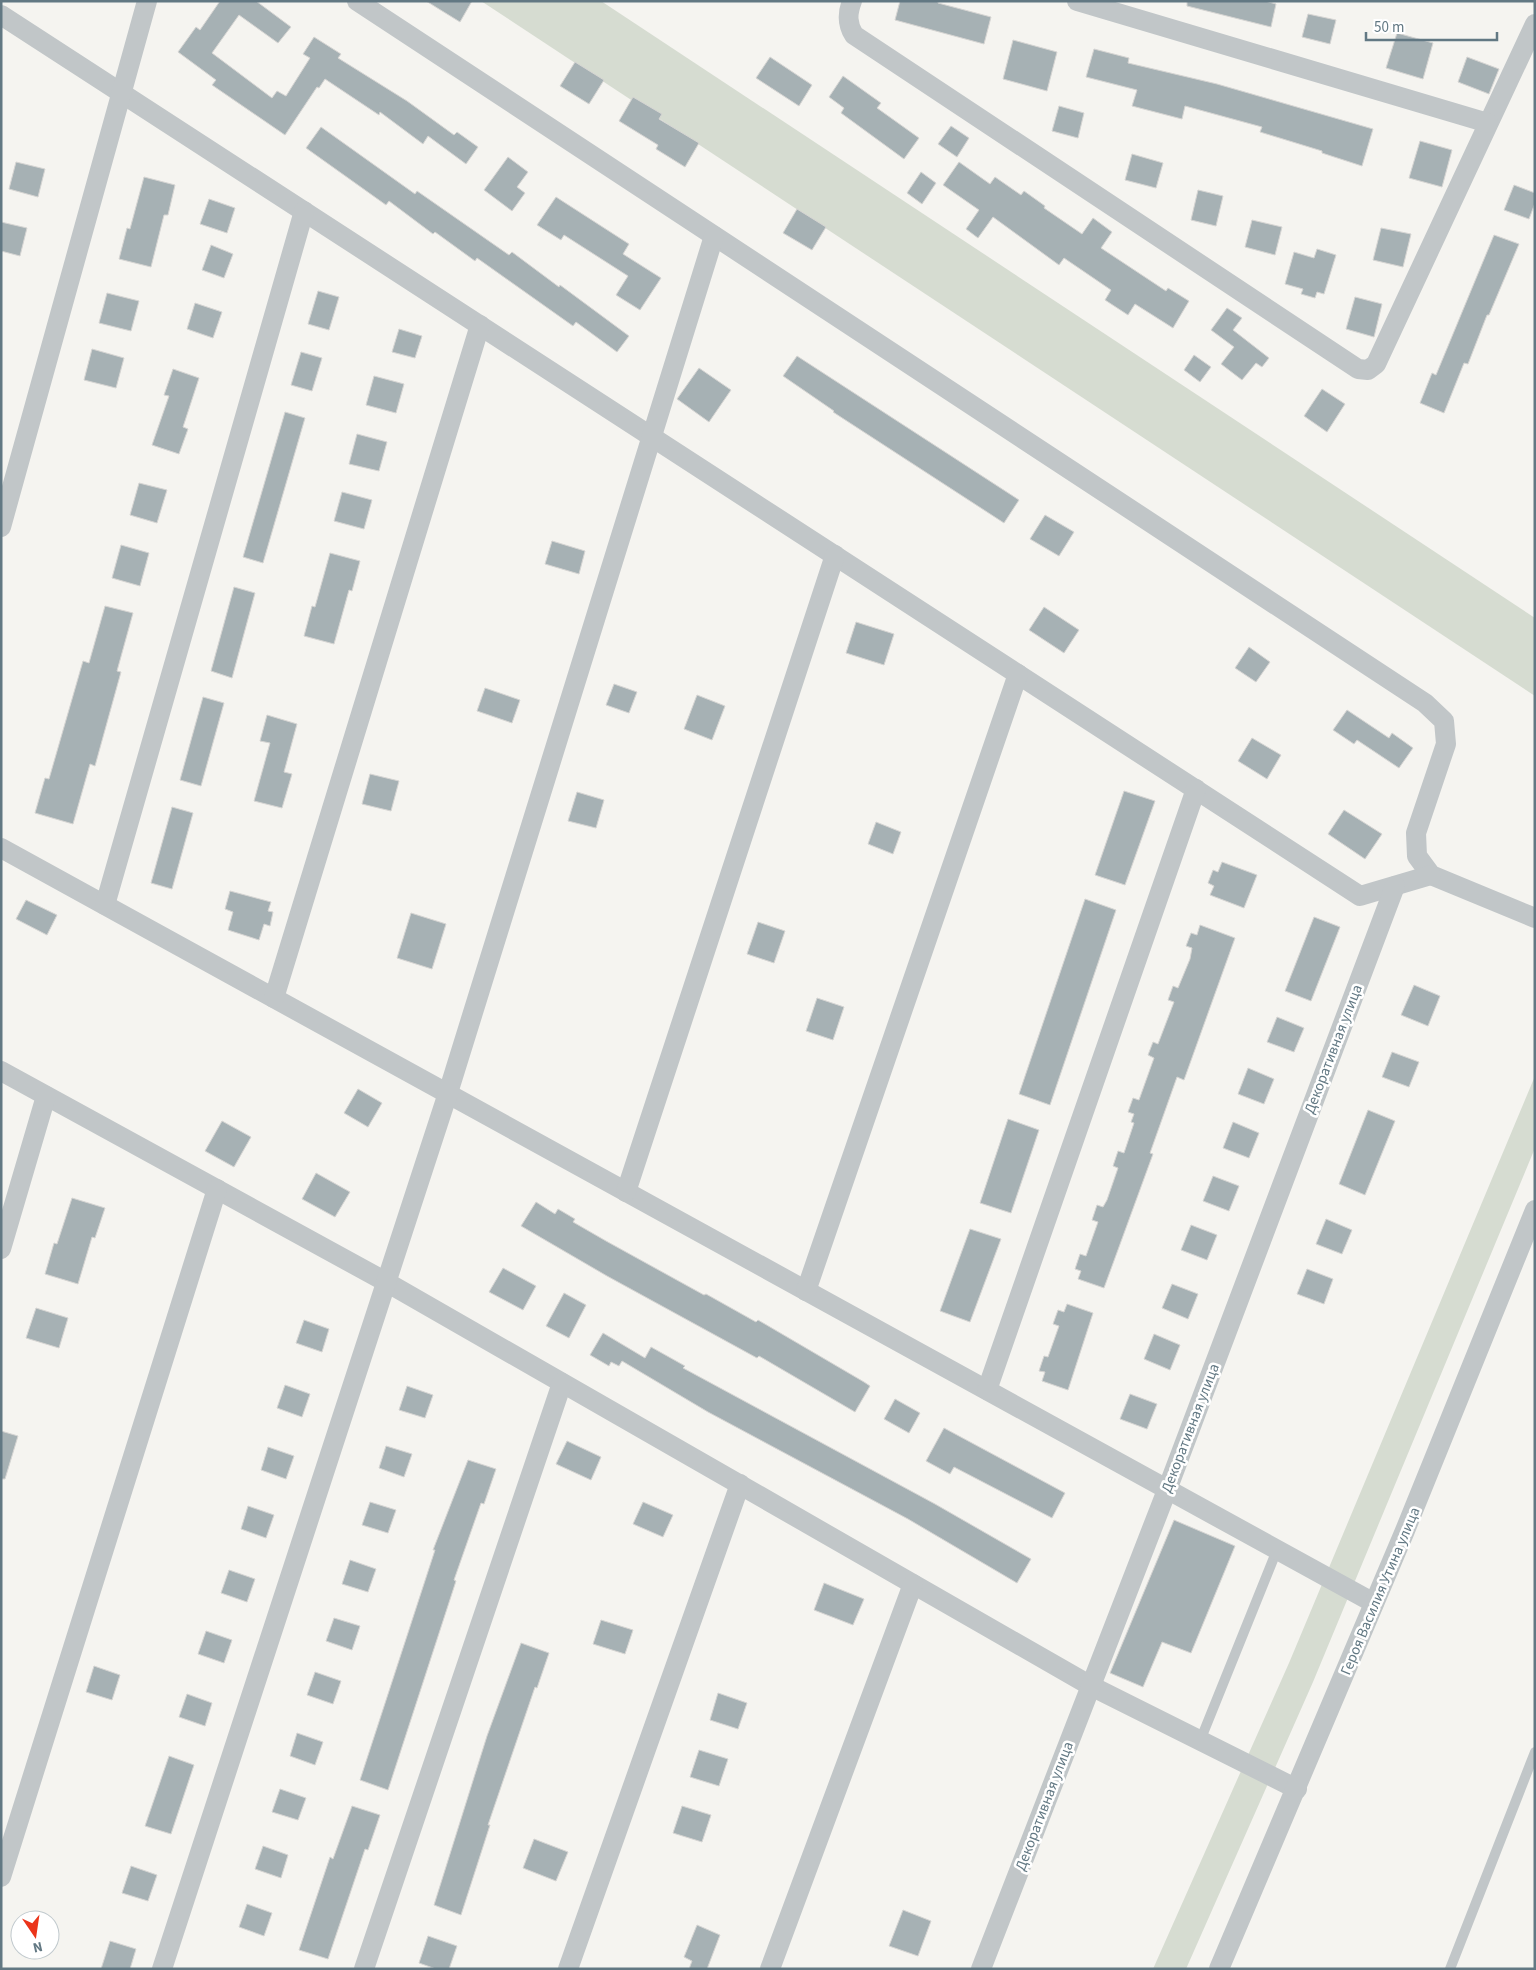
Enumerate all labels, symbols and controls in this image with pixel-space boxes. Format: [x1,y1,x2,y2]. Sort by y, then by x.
scale bar [1366,10,1497,42]
text: 50 m [1374,17,1404,38]
street label: Декоративная улица [1299,982,1368,1117]
street label: Декоративная улица [1156,1361,1225,1496]
street label: Героя Василия Утина улица [1336,1504,1425,1678]
street label: Декоративная улица [1010,1739,1079,1874]
north arrow [10,1910,60,1960]
text: N [31,1936,44,1957]

